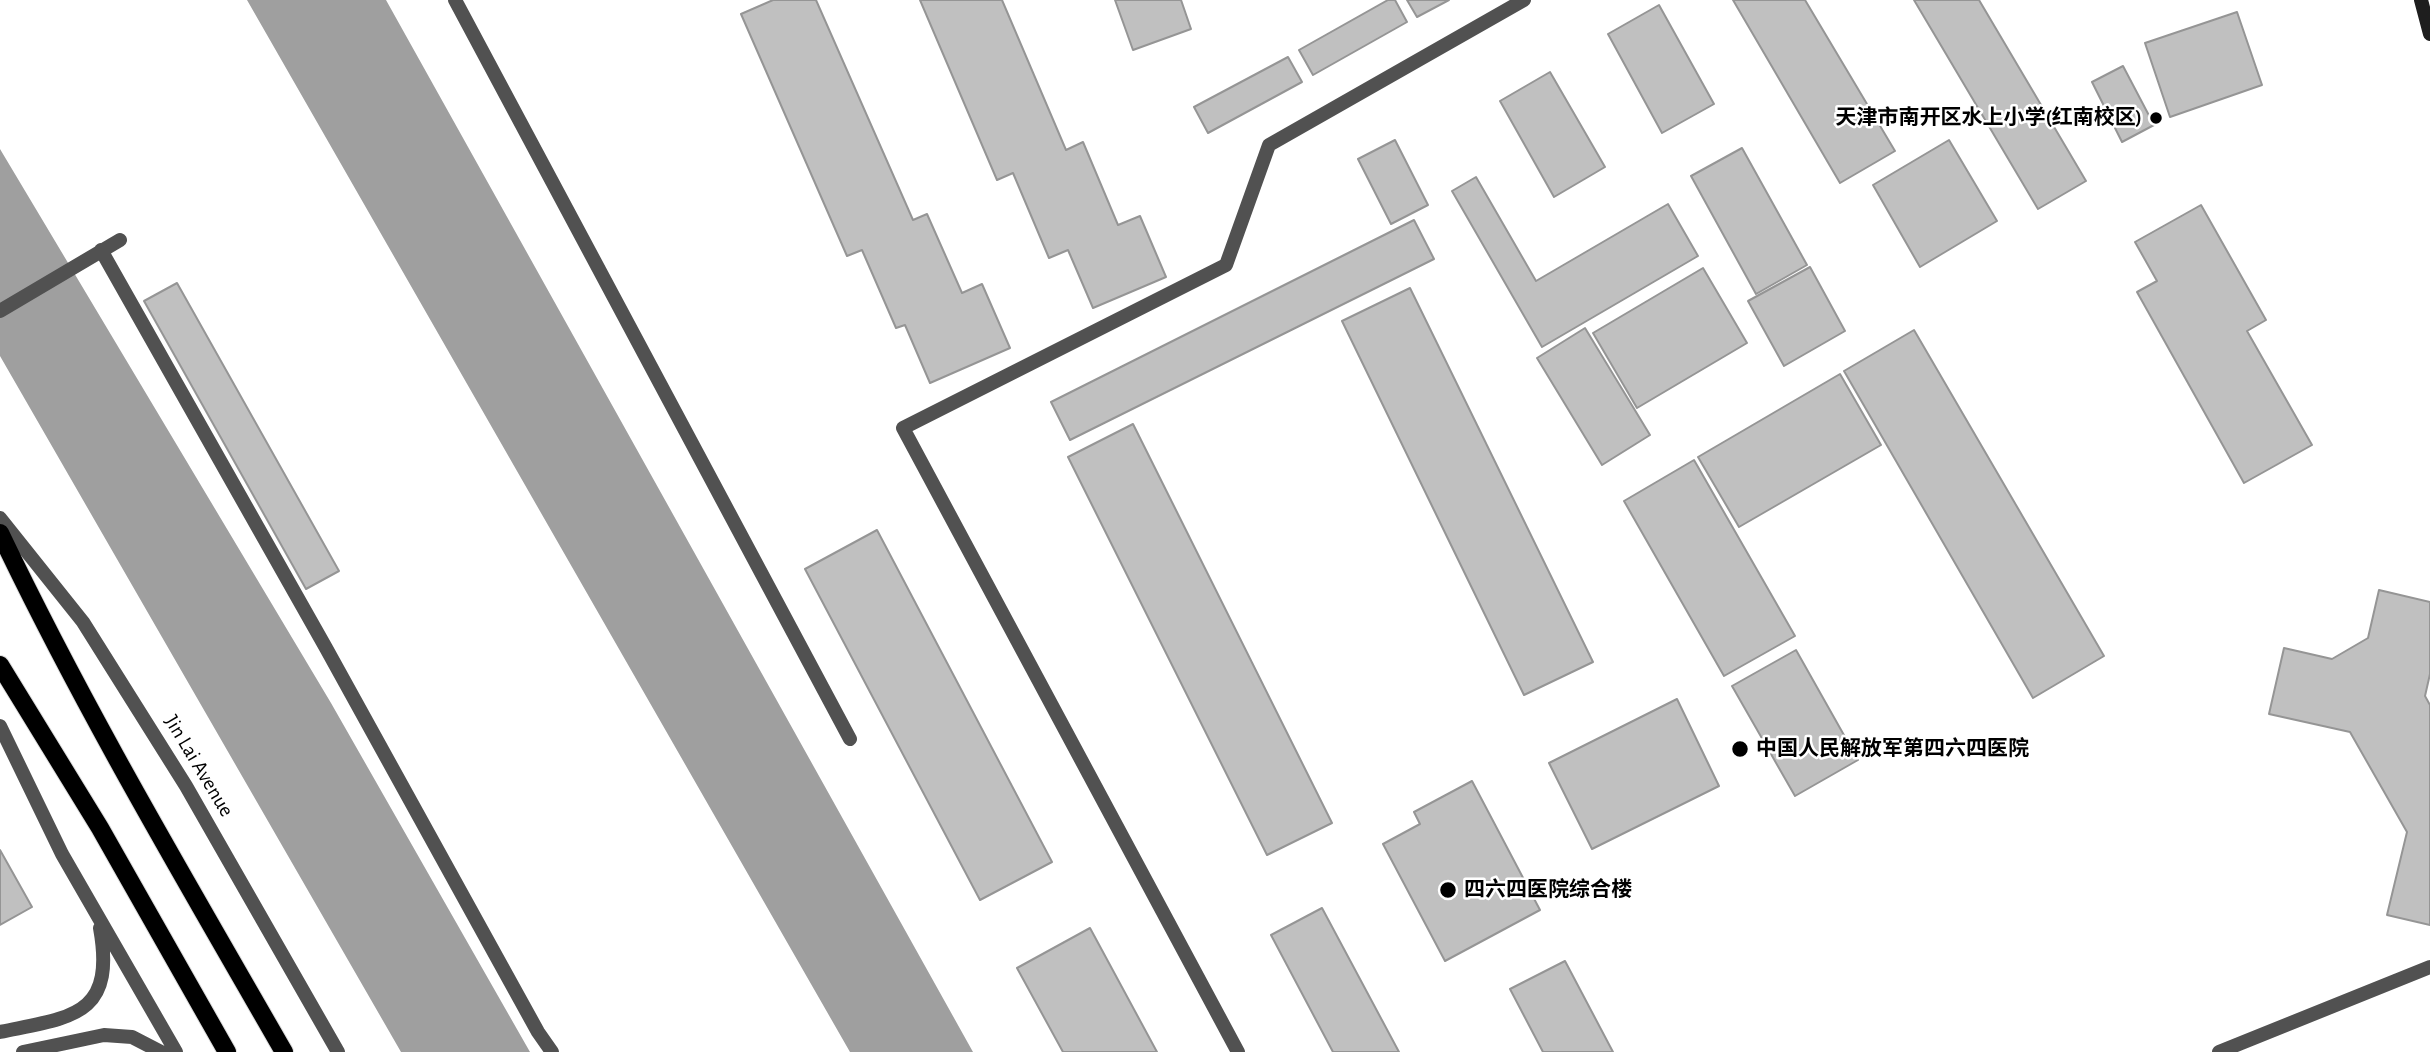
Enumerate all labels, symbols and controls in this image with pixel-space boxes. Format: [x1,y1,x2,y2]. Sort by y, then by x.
place label: 天津市南开区水上小学(红南校区) [1836,105,2142,131]
marker: 天津市南开区水上小学(红南校区) [2148,110,2164,126]
street label: Jin Lai Avenue [159,711,239,821]
place label: 中国人民解放军第四六四医院 [1756,736,2029,762]
marker: 中国人民解放军第四六四医院 [1730,739,1750,759]
place label: 四六四医院综合楼 [1464,877,1632,903]
marker: 四六四医院综合楼 [1438,880,1458,900]

